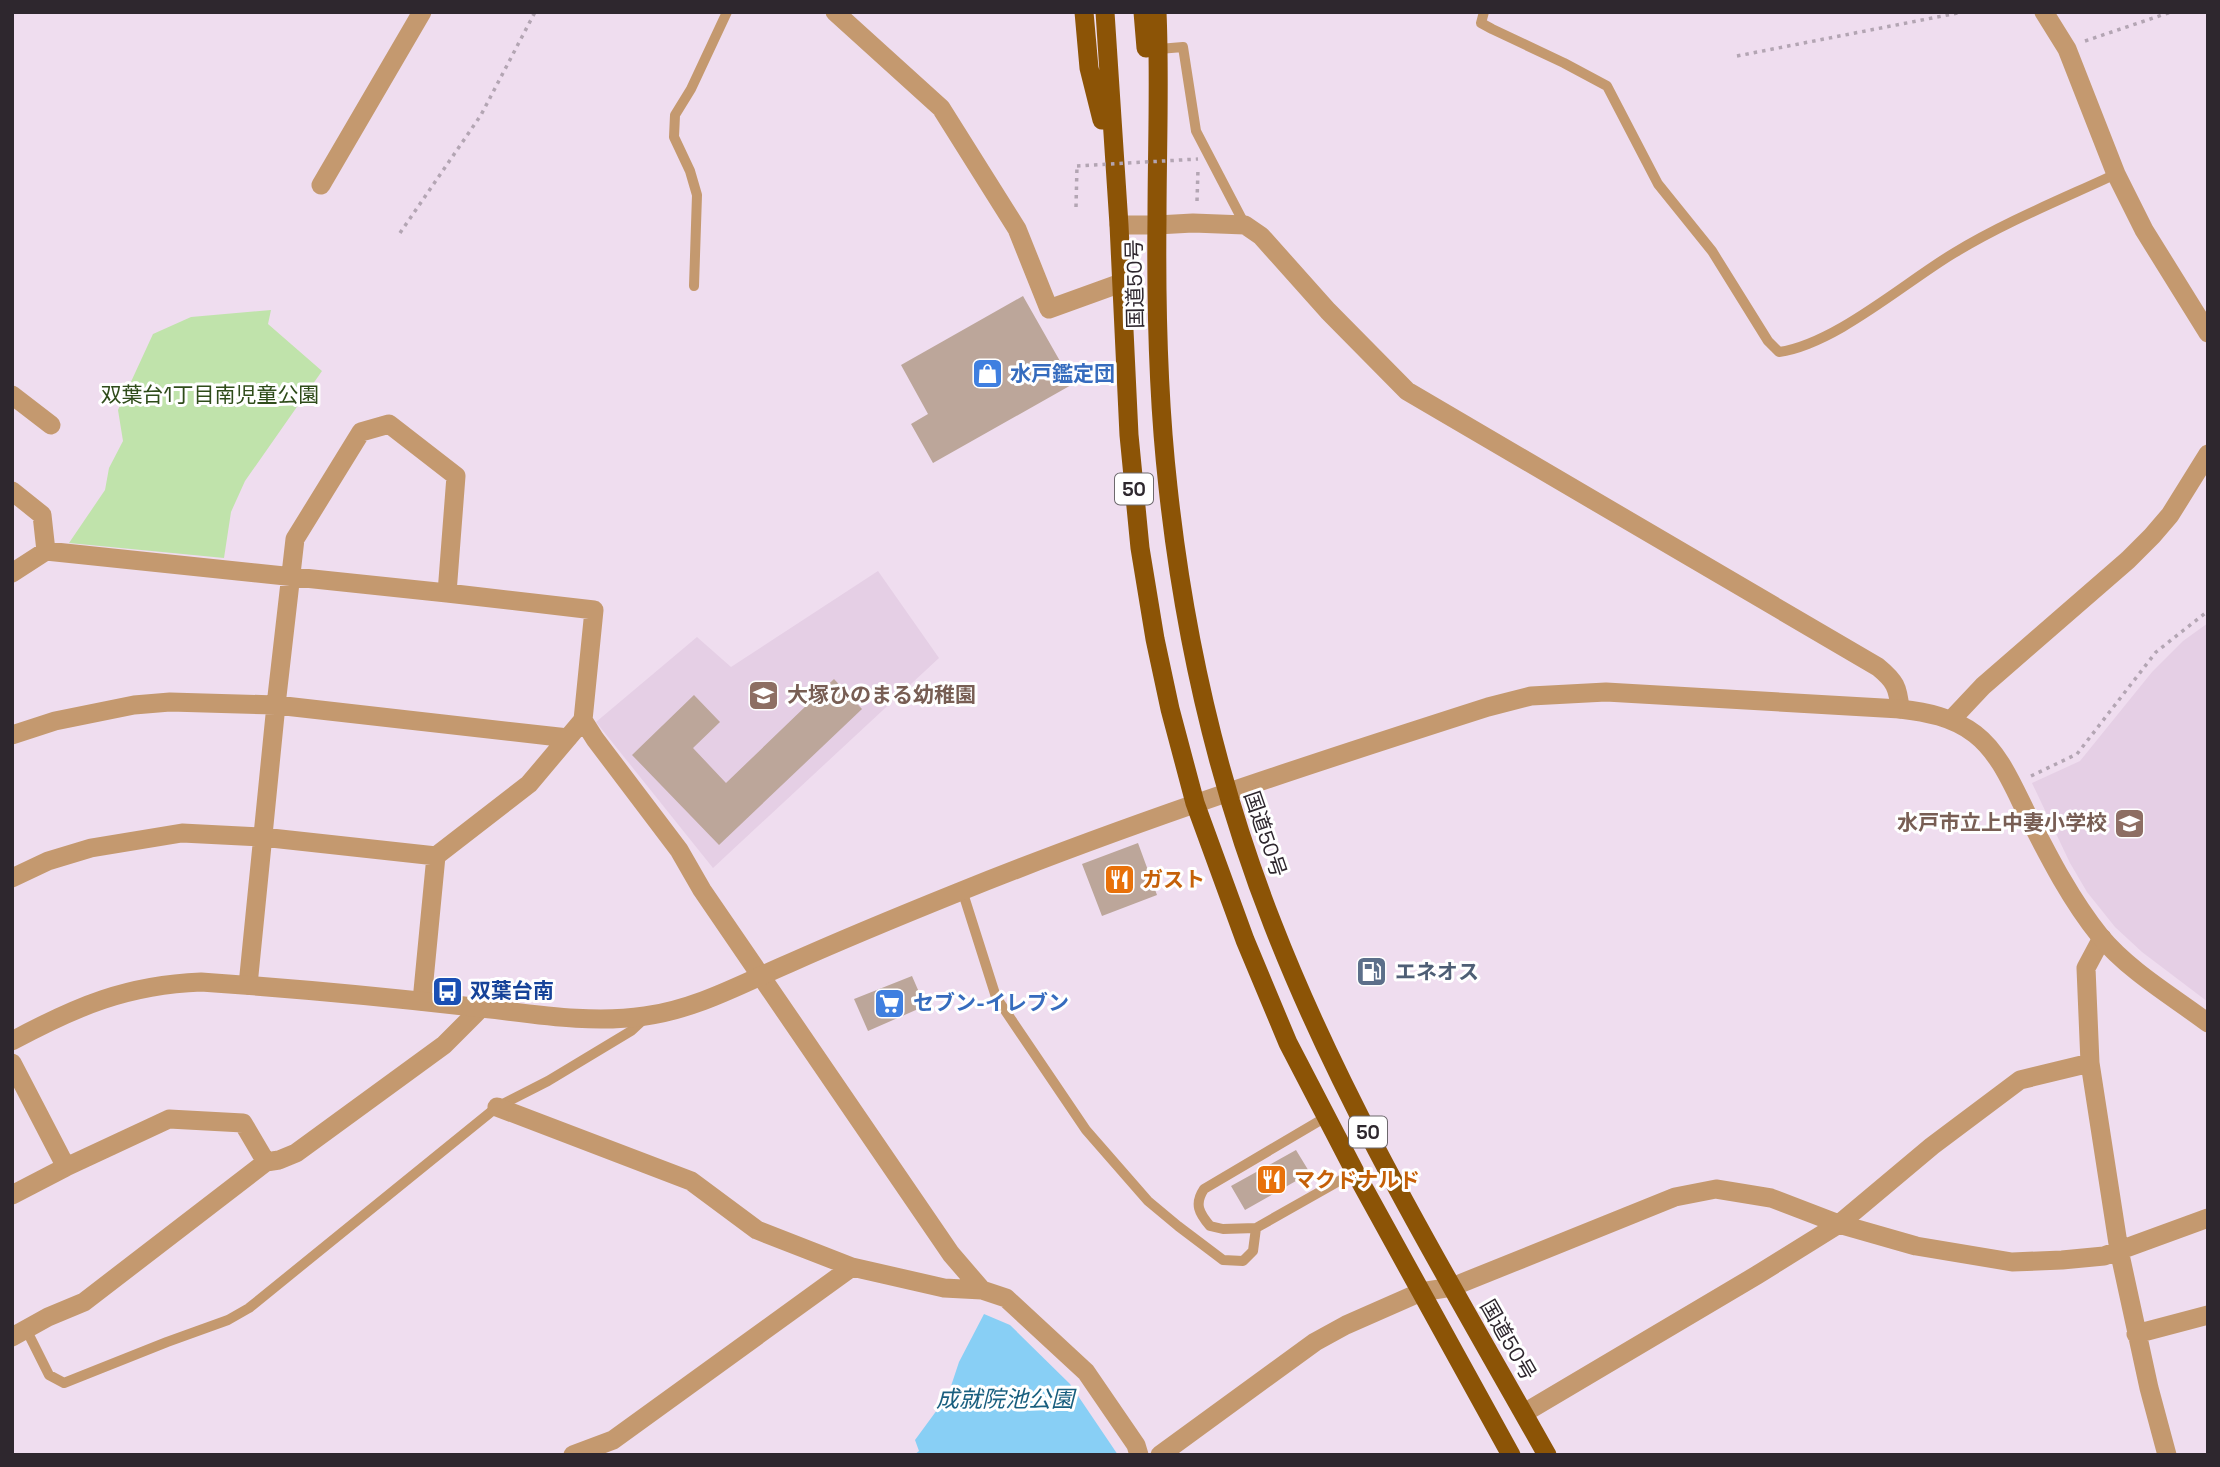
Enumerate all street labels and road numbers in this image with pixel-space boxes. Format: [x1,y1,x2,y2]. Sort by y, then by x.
street label: 国道50号 [1120,239,1149,329]
road number: 50 [1115,474,1153,504]
street label: 国道50号 [1238,787,1293,880]
road number: 50 [1349,1116,1387,1148]
street label: 国道50号 [1474,1294,1542,1385]

